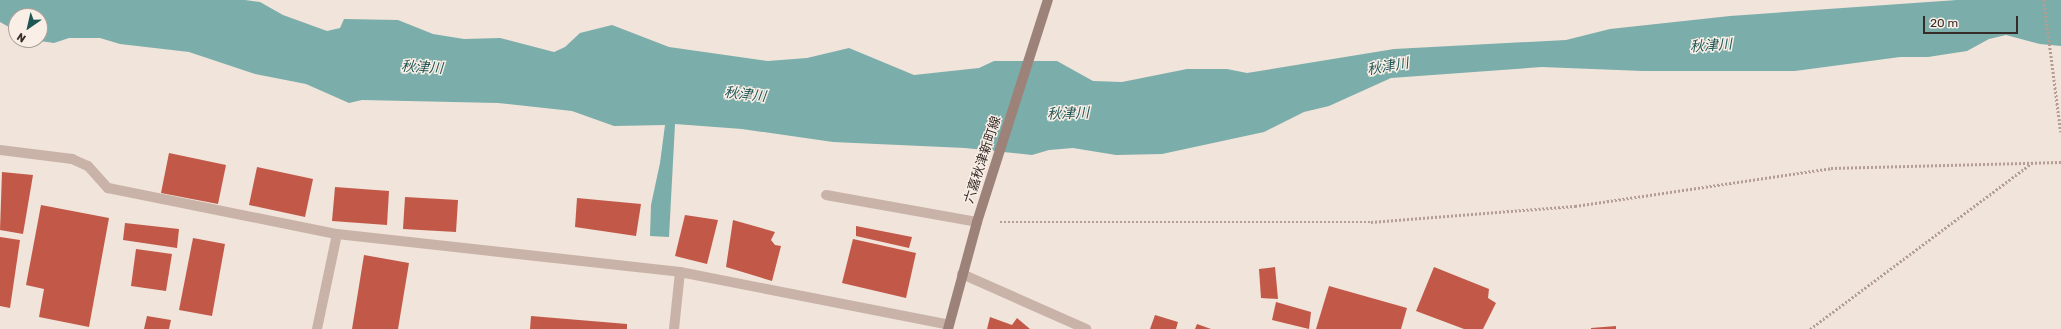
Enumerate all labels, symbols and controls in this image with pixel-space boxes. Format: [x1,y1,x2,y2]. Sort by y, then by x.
north arrow [8,8,48,48]
scale bar [1925,8,2020,34]
text: 20 m [1930,16,1958,30]
text: N [15,30,28,45]
water label: 秋津川 [1689,36,1733,56]
water label: 秋津川 [1366,55,1410,79]
water label: 秋津川 [401,59,443,77]
water label: 秋津川 [723,84,767,106]
water label: 秋津川 [1047,105,1089,123]
street label: 六嘉秋津新町線 [962,114,1004,206]

